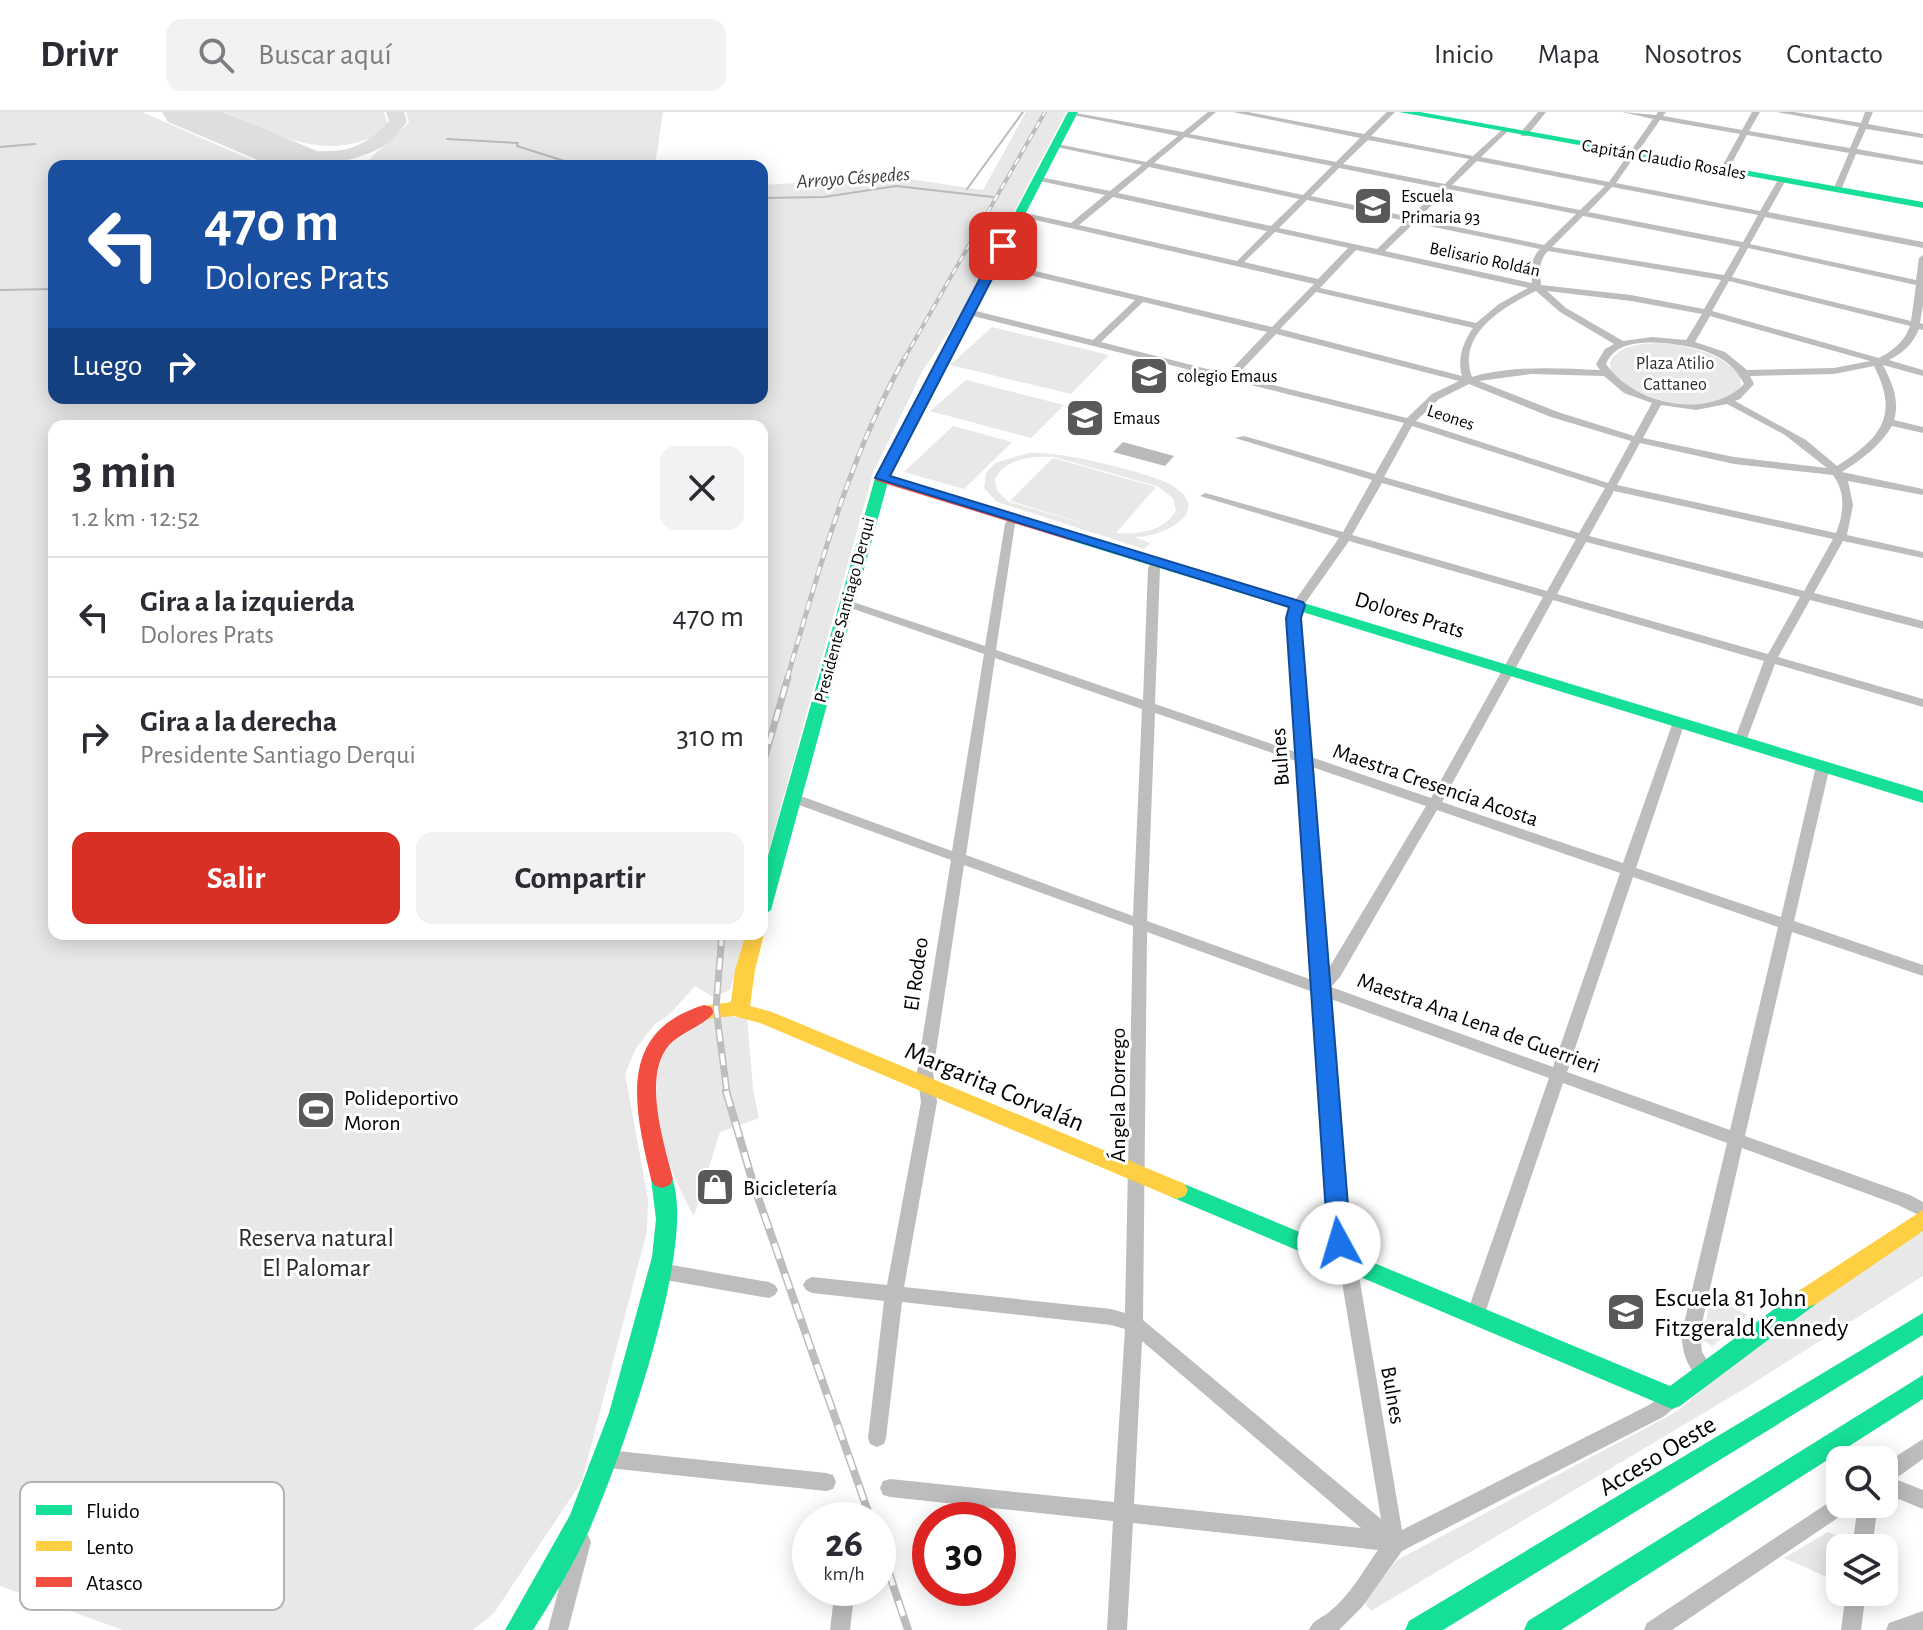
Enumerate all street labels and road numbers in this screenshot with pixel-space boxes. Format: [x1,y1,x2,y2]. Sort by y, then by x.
street label: Capitán Claudio Rosales [1580,137,1747,183]
street label: Belisario Roldán [1428,239,1542,281]
street label: Leones [1425,402,1477,434]
street label: Presidente Santiago Derqui [812,516,878,705]
street label: Dolores Prats [1352,588,1467,642]
street label: Bulnes [1267,727,1293,787]
street label: Maestra Cresencia Acosta [1330,739,1541,830]
street label: El Rodeo [900,936,932,1012]
street label: Maestra Ana Lena de Guerrieri [1354,969,1603,1077]
street label: Ángela Dorrego [1106,1028,1129,1162]
street label: Margarita Corvalán [901,1037,1088,1136]
street label: Bulnes [1377,1365,1409,1426]
street label: Acceso Oeste [1595,1411,1720,1501]

